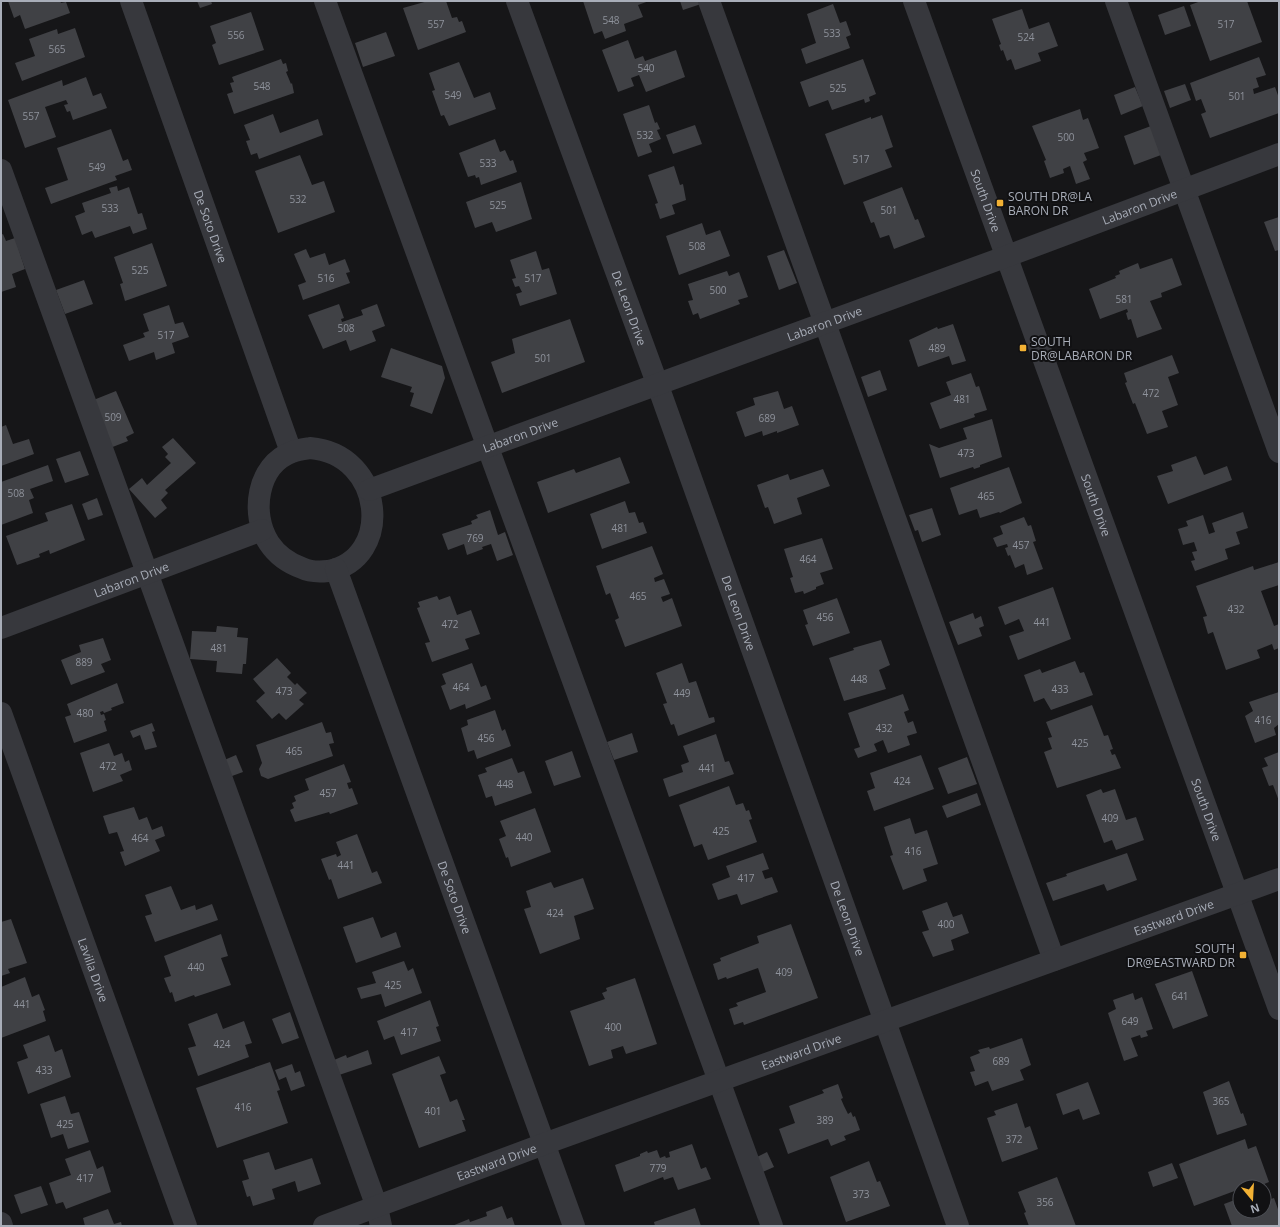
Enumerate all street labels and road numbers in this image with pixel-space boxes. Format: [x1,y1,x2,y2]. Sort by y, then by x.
street label: South Drive [967,167,1005,234]
street label: Labaron Drive [1100,185,1180,228]
street label: De Soto Drive [190,187,232,265]
street label: De Leon Drive [608,268,651,348]
street label: Labaron Drive [784,302,865,345]
street label: Labaron Drive [480,413,560,456]
street label: South Drive [1077,471,1116,539]
street label: Labaron Drive [91,557,171,601]
street label: De Leon Drive [718,573,760,653]
street label: South Drive [1188,776,1226,843]
street label: De Soto Drive [434,858,476,936]
street label: De Leon Drive [827,878,869,958]
street label: Eastward Drive [1131,895,1216,939]
street label: Lavilla Drive [74,935,113,1005]
street label: Eastward Drive [759,1029,844,1074]
street label: Eastward Drive [454,1139,539,1184]

